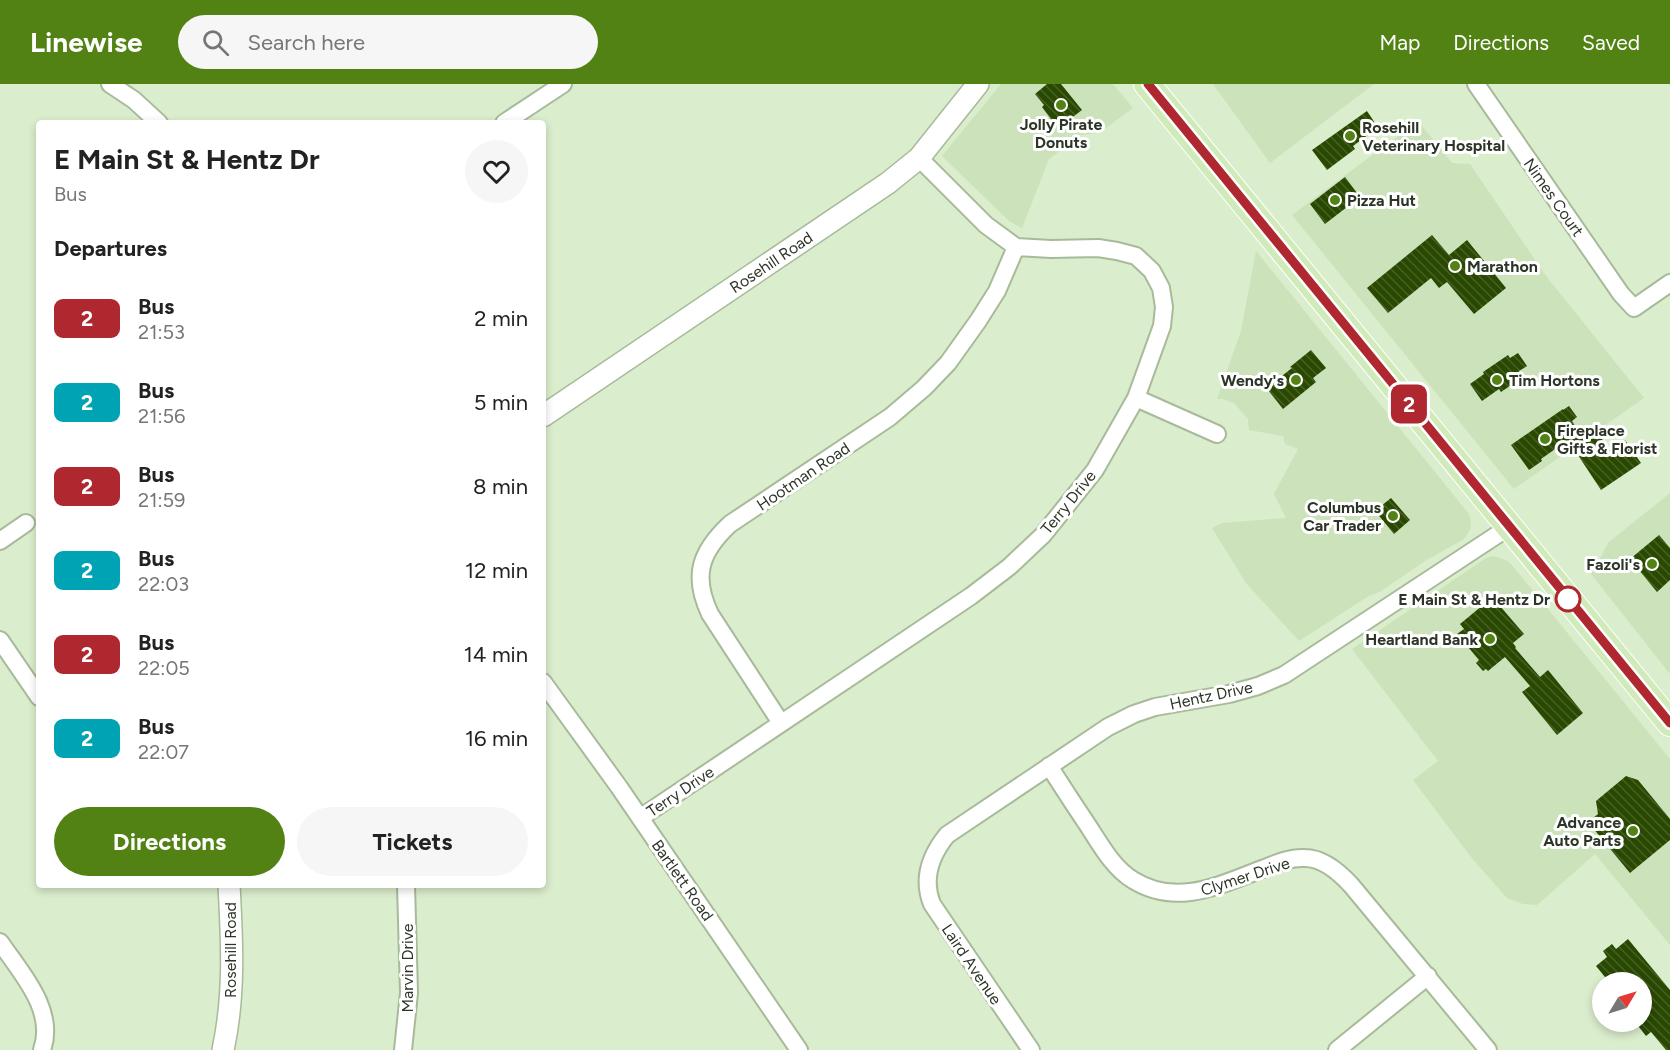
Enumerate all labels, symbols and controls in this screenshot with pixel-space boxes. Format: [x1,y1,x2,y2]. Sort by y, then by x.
search box [178,15,598,69]
text: Linewise [30,25,142,59]
icon: search [199,26,232,59]
text: Search here [247,29,365,56]
text: Map [1379,30,1420,55]
text: Directions [1453,30,1549,55]
text: Saved [1582,30,1640,55]
marker: Jolly Pirate Donuts [1054,98,1068,112]
place label: Jolly Pirate Donuts [1020,115,1102,152]
place label: Rosehill Veterinary Hospital [1362,118,1505,155]
marker: Rosehill Veterinary Hospital [1343,129,1357,143]
button: heart [465,140,528,203]
text: E Main St & Hentz Dr [54,142,320,176]
street label: Nimes Court [1520,155,1587,240]
text: Bus [54,182,87,206]
place label: Pizza Hut [1347,191,1416,210]
marker: Pizza Hut [1328,193,1342,207]
street label: Rosehill Road [726,228,816,297]
text: Departures [54,235,167,262]
place label: Marathon [1467,257,1538,276]
marker: Marathon [1448,259,1462,273]
text: Bus [138,293,174,320]
text: 2 min [474,305,528,332]
text: 2 [81,306,93,331]
text: 21:53 [138,320,185,344]
place label: Wendy's [1221,371,1285,390]
place label: Tim Hortons [1509,371,1600,390]
marker: Wendy's [1289,373,1303,387]
marker: Tim Hortons [1490,373,1504,387]
text: Bus [138,377,174,404]
line badge: 2 [1390,384,1428,424]
text: 5 min [474,389,528,416]
text: 2 [81,390,93,415]
text: 2 [1403,392,1415,417]
text: 21:56 [138,404,185,428]
place label: Fireplace Gifts & Florist [1557,421,1657,458]
marker: Fireplace Gifts & Florist [1538,432,1552,446]
street label: Hootman Road [753,438,853,515]
text: Bus [138,461,174,488]
street label: Terry Drive [1037,466,1100,538]
text: 8 min [473,473,528,500]
text: 2 [81,474,93,499]
text: 21:59 [138,488,185,512]
place label: Columbus Car Trader [1303,498,1382,535]
marker: Columbus Car Trader [1386,509,1400,523]
text: Bus [138,545,174,572]
place label: Fazoli's [1586,555,1641,574]
text: 12 min [465,557,528,584]
marker: Fazoli's [1645,557,1659,571]
text: 2 [81,558,93,583]
text: 22:03 [138,572,189,596]
marker: E Main St & Hentz Dr [1555,586,1581,612]
place label: E Main St & Hentz Dr [1398,590,1550,609]
text: Bus [138,629,174,656]
place label: Heartland Bank [1365,630,1478,649]
marker: Heartland Bank [1483,632,1497,646]
text: 14 min [464,641,528,668]
text: 2 [81,642,93,667]
text: 22:05 [138,656,190,680]
street label: Hentz Drive [1168,677,1255,714]
text: Bus [138,713,174,740]
text: 16 min [465,725,528,752]
text: 2 [81,726,93,751]
text: 22:07 [138,740,189,764]
street label: Terry Drive [643,762,718,821]
button: Directions [54,807,285,876]
button: Tickets [297,807,528,876]
place label: Advance Auto Parts [1543,813,1622,850]
marker: Advance Auto Parts [1626,824,1640,838]
street label: Bartlett Road [648,836,717,924]
street label: Clymer Drive [1198,853,1292,900]
street label: Rosehill Road [221,902,240,998]
street label: Laird Avenue [938,920,1006,1008]
street label: Marvin Drive [398,923,417,1013]
north arrow [1592,972,1652,1032]
map controls [1592,972,1652,1032]

